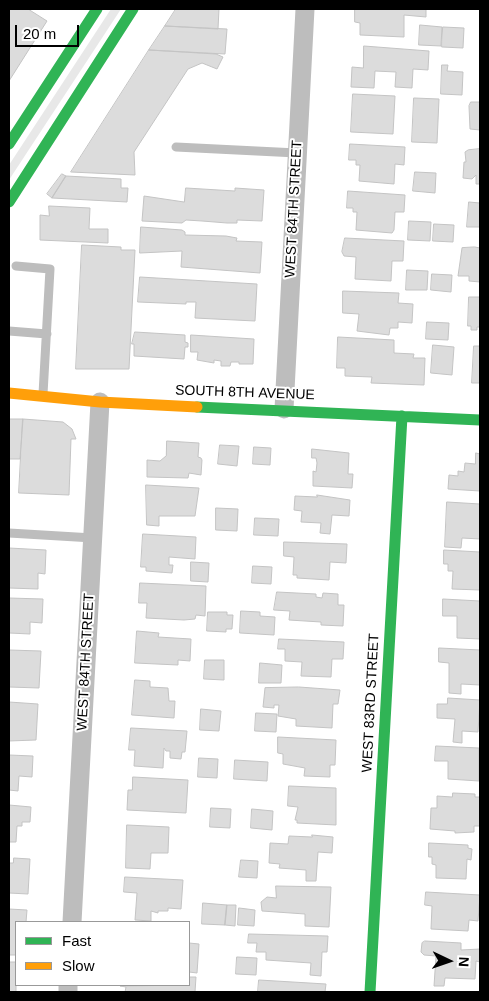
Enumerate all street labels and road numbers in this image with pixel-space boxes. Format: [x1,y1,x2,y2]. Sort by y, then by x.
street label: WEST 84TH STREET [282,140,306,278]
street label: SOUTH 8TH AVENUE [175,382,315,404]
street label: WEST 84TH STREET [74,593,98,731]
street label: WEST 83RD STREET [359,633,383,773]

